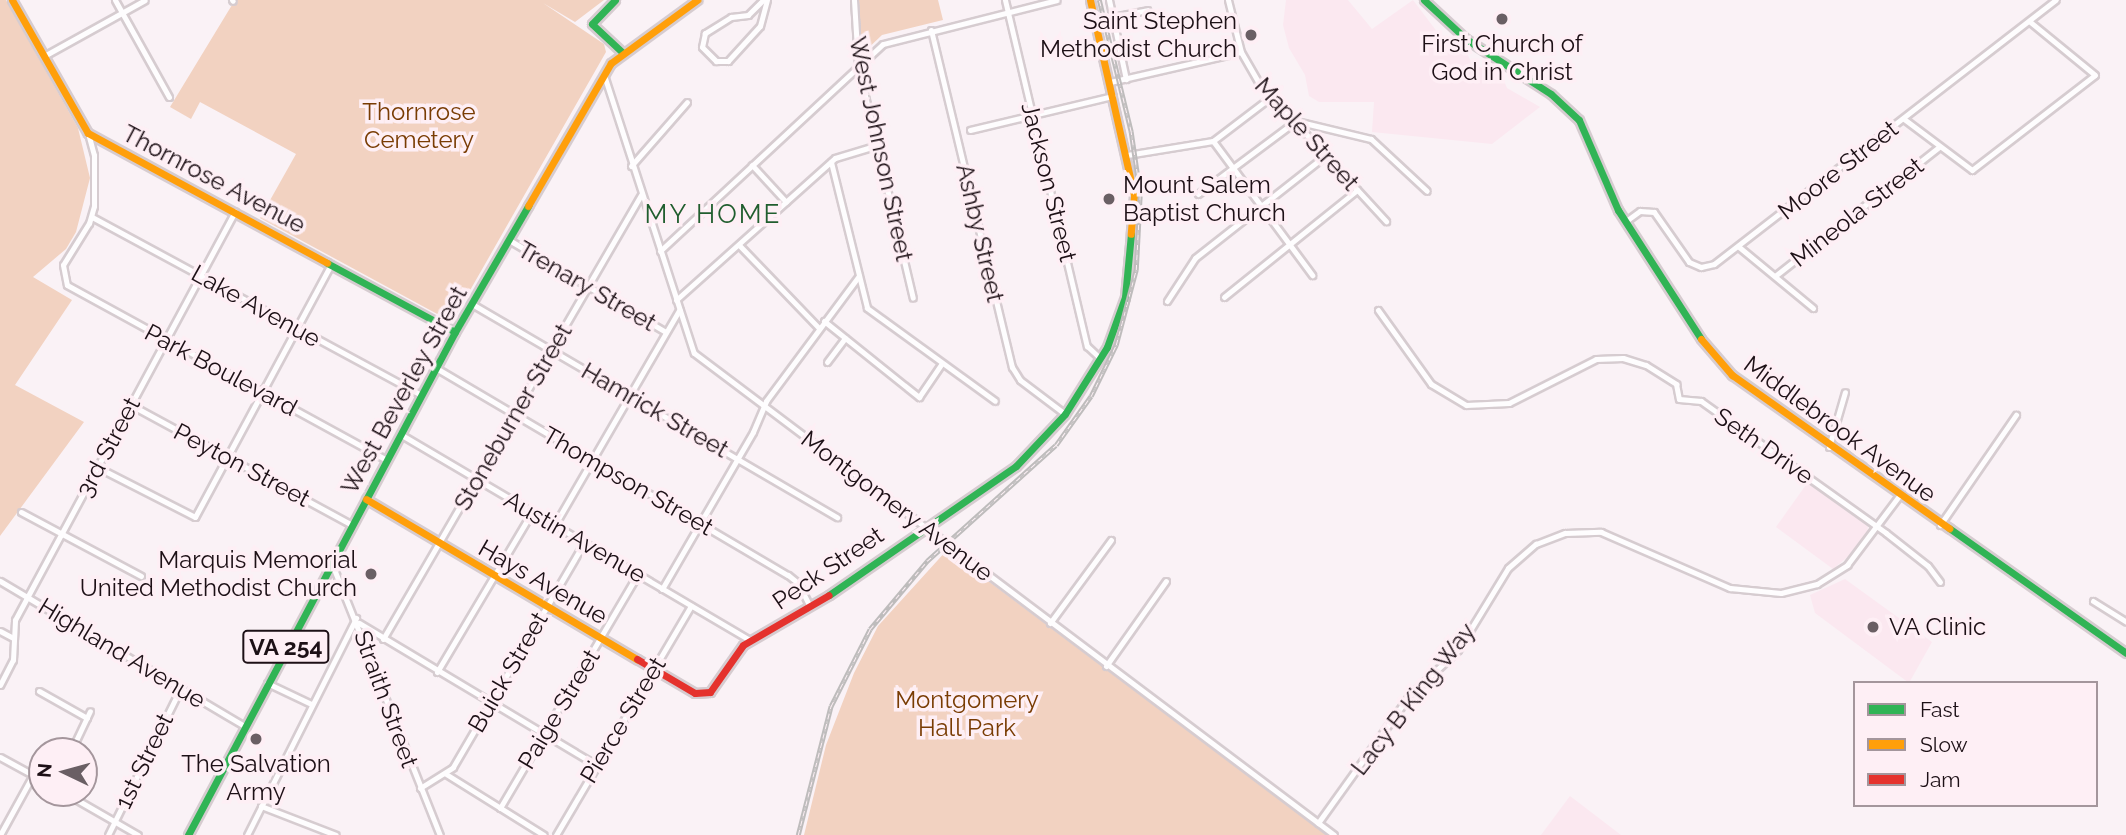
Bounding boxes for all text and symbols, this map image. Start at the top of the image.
place label: Saint Stephen Methodist Church [1040,7,1237,63]
marker: First Church of God in Christ [1494,11,1510,27]
marker: Saint Stephen Methodist Church [1243,27,1259,43]
place label: First Church of God in Christ [1421,30,1583,86]
street label: West Johnson Street [843,34,919,264]
street label: Maple Street [1249,72,1365,196]
park label: Thornrose Cemetery [362,98,476,154]
street label: Jackson Street [1015,100,1083,264]
street label: Moore Street [1772,114,1904,226]
street label: Thornrose Avenue [117,118,311,240]
street label: Mineola Street [1785,151,1929,273]
street label: Ashby Street [950,161,1010,305]
place label: Mount Salem Baptist Church [1123,171,1286,227]
marker: Mount Salem Baptist Church [1101,191,1117,207]
district label: MY HOME [645,199,781,231]
street label: Trenary Street [512,235,662,337]
street label: Lake Avenue [186,259,326,353]
street label: West Beverley Street [335,281,473,499]
street label: Park Boulevard [140,318,302,422]
street label: Stoneburner Street [448,318,578,516]
street label: Middlebrook Avenue [1738,349,1942,509]
street label: Hamrick Street [576,356,734,464]
street label: 3rd Street [70,392,146,502]
street label: Seth Drive [1709,402,1819,490]
street label: Peyton Street [169,417,315,513]
street label: Thompson Street [538,420,718,542]
street label: Montgomery Avenue [795,424,999,588]
street label: Austin Avenue [499,485,651,589]
street label: Peck Street [767,520,889,616]
street label: Hays Avenue [473,533,613,631]
place label: Marquis Memorial United Methodist Church [80,546,357,602]
marker: Marquis Memorial United Methodist Church [363,566,379,582]
street label: Highland Avenue [33,592,211,714]
street label: Buick Street [462,607,554,737]
place label: VA Clinic [1889,613,1987,641]
street label: Lacy B King Way [1344,617,1482,781]
marker: VA Clinic [1863,617,1883,637]
street label: Straith Street [348,627,424,771]
road number: VA 254 [240,628,332,666]
street label: Paige Street [512,644,606,774]
street label: Pierce Street [574,652,672,788]
legend [1853,681,2098,807]
park label: Montgomery Hall Park [895,686,1039,742]
text: Fast [1920,697,1960,722]
street label: 1st Street [109,709,179,813]
marker: The Salvation Army [248,731,264,747]
text: Slow [1920,732,1968,757]
north arrow [28,737,98,807]
place label: The Salvation Army [181,750,331,806]
text: N [32,762,56,779]
text: Jam [1920,767,1961,792]

